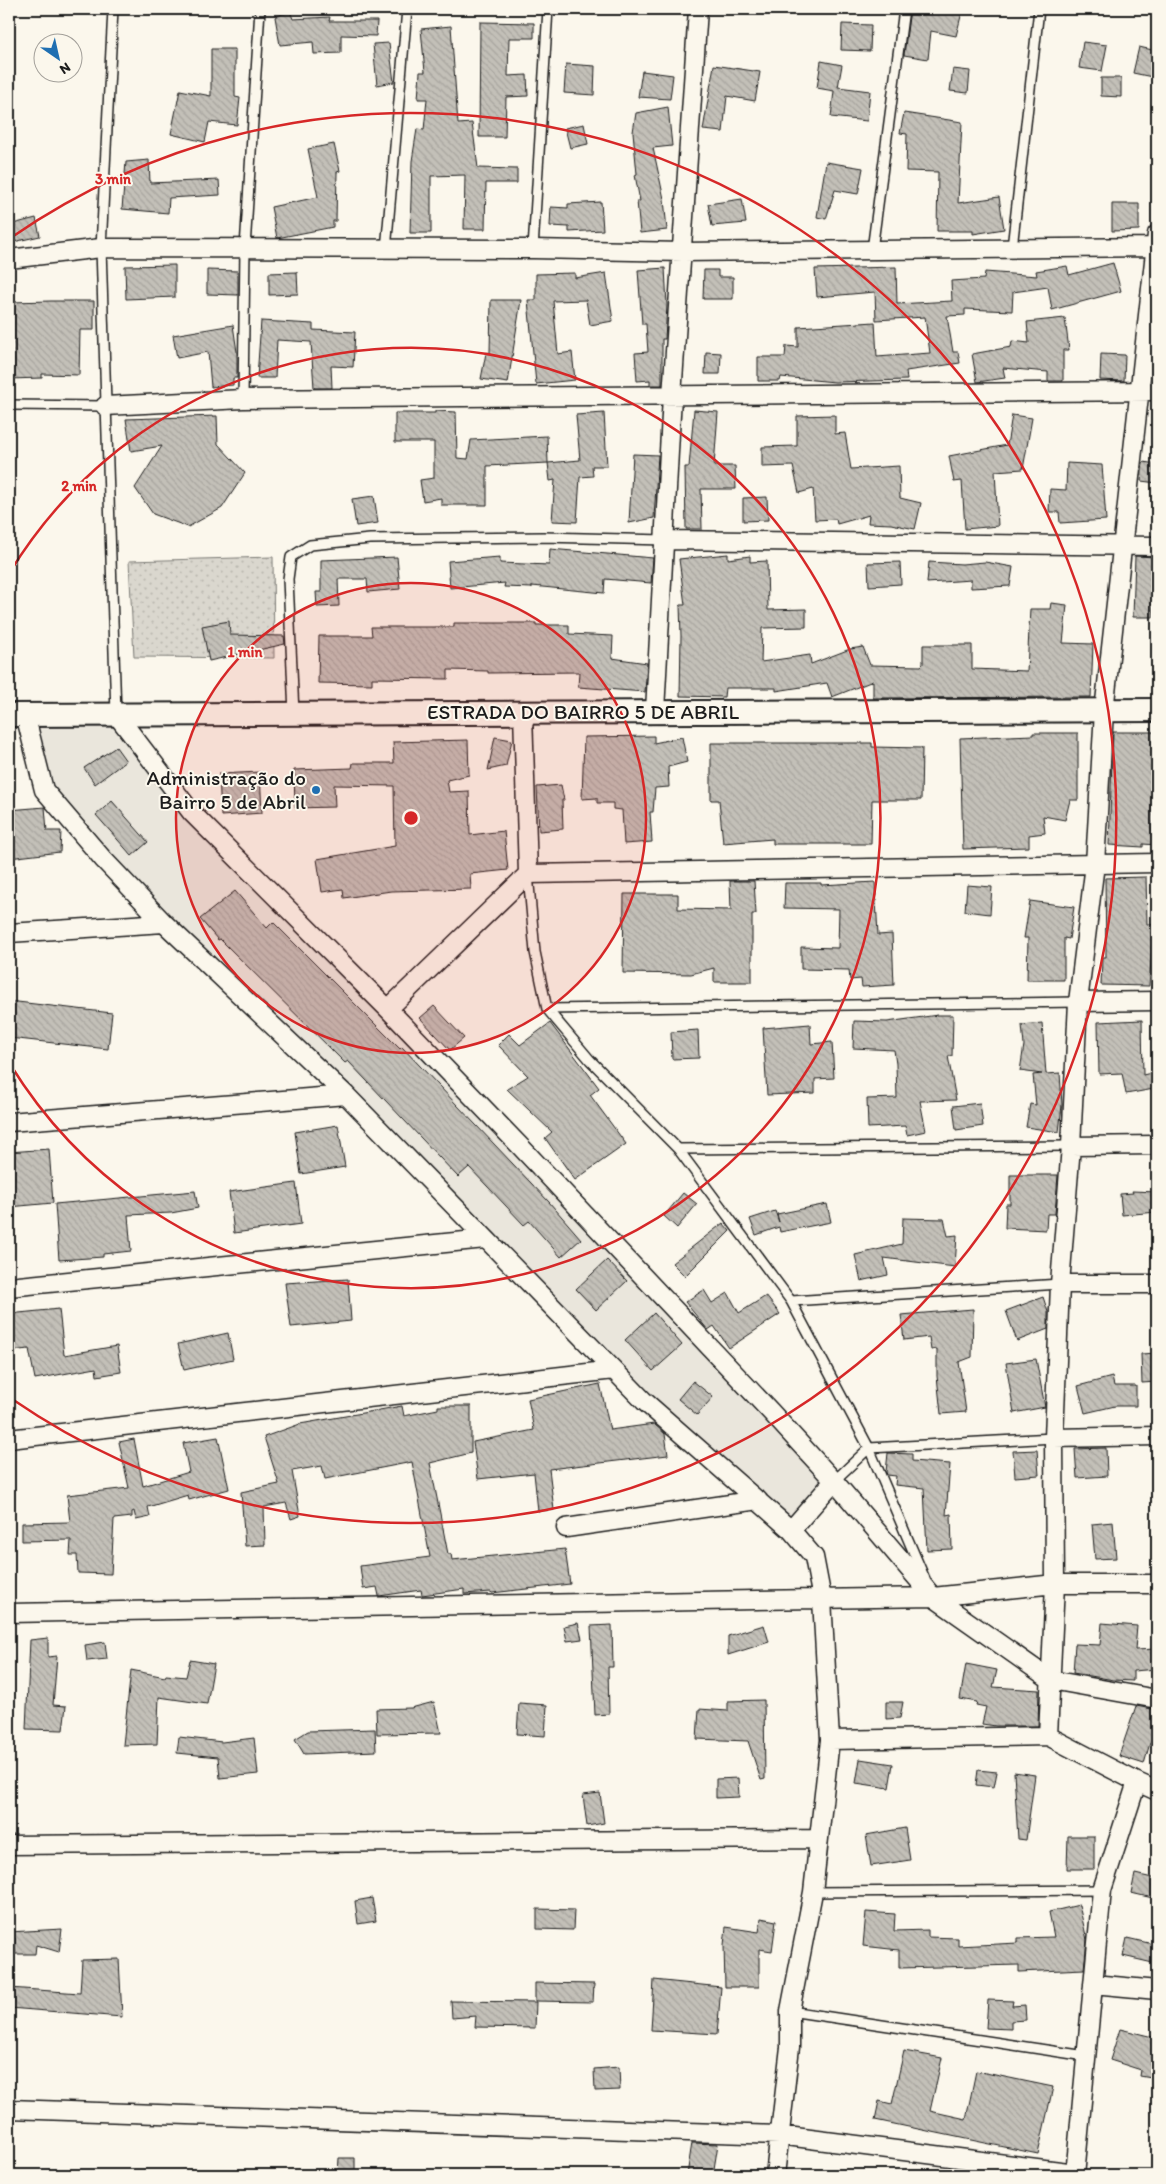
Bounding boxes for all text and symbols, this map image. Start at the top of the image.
north arrow [32,32,82,82]
text: N [56,59,74,78]
text: 3 min [95,170,132,188]
text: 2 min [61,477,98,495]
text: 1 min [228,643,263,661]
street label: ESTRADA DO BAIRRO 5 DE ABRIL [427,699,739,724]
place label: Administração do Bairro 5 de Abril [146,765,306,814]
marker: Administração do Bairro 5 de Abril [310,784,322,796]
centre of rings [402,809,420,827]

